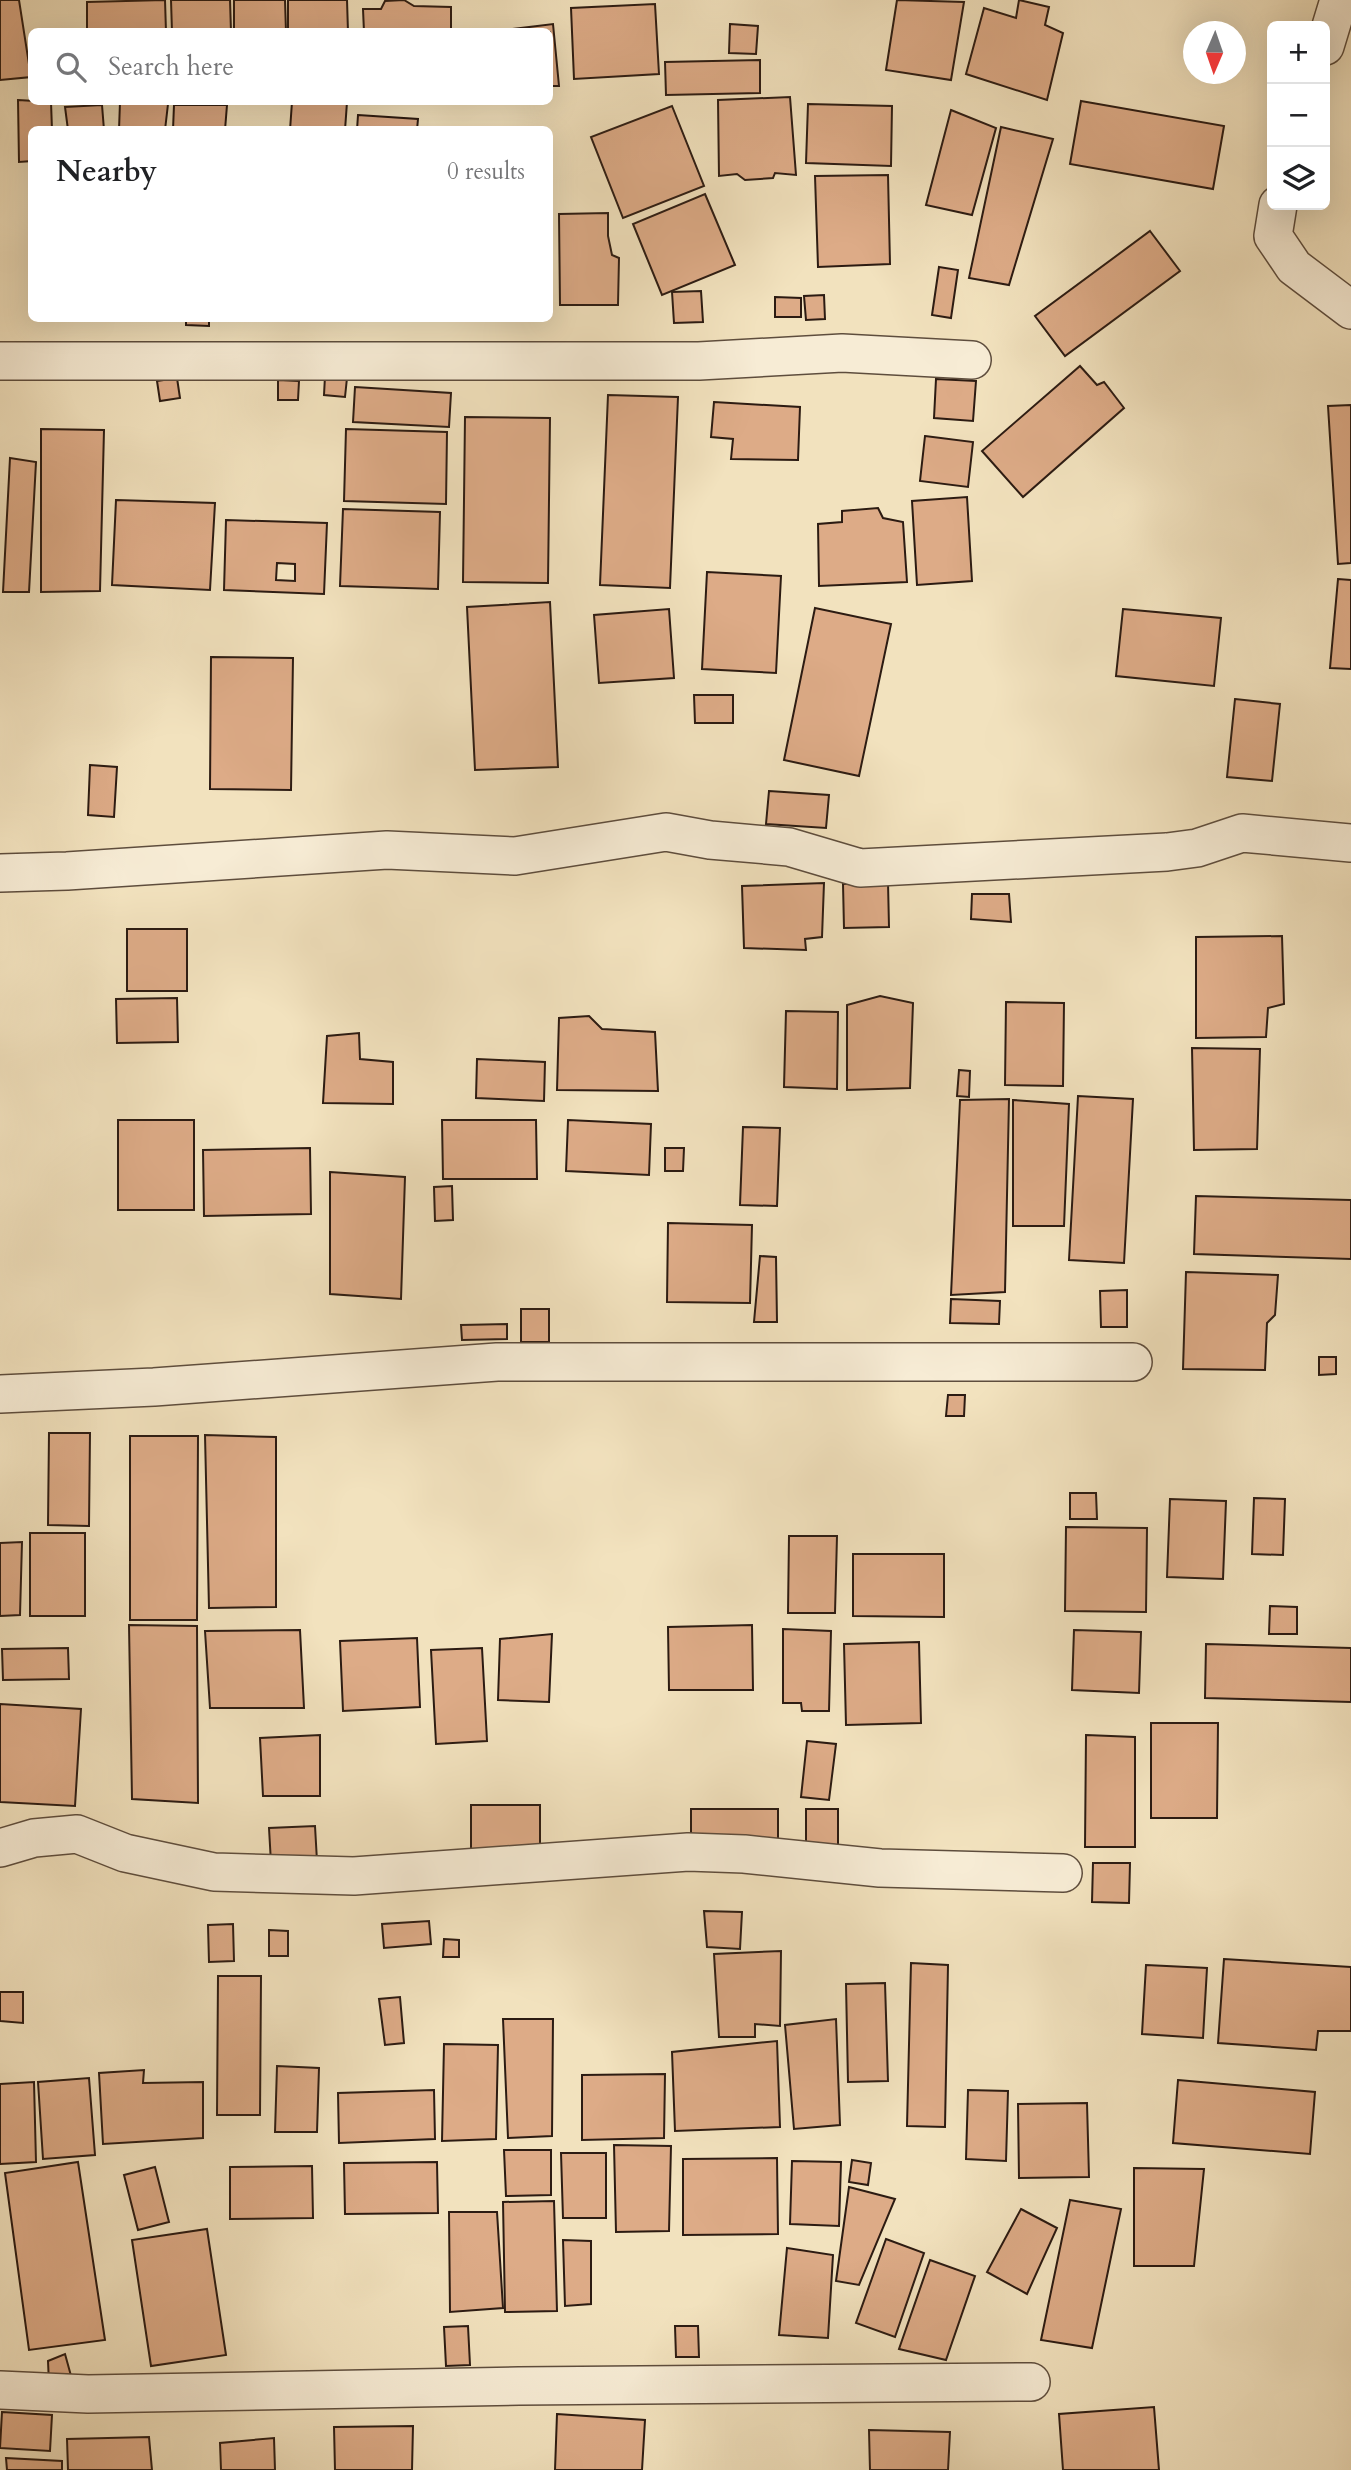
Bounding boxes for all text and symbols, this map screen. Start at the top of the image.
north arrow [1183,21,1246,84]
map controls [1267,21,1330,210]
button: + [1267,21,1330,84]
search box [28,28,553,105]
icon: search [52,48,90,86]
text: Search here [108,49,234,84]
button: − [1267,84,1330,147]
button: layers [1267,147,1330,210]
text: Nearby [56,151,157,192]
text: 0 results [447,156,525,187]

